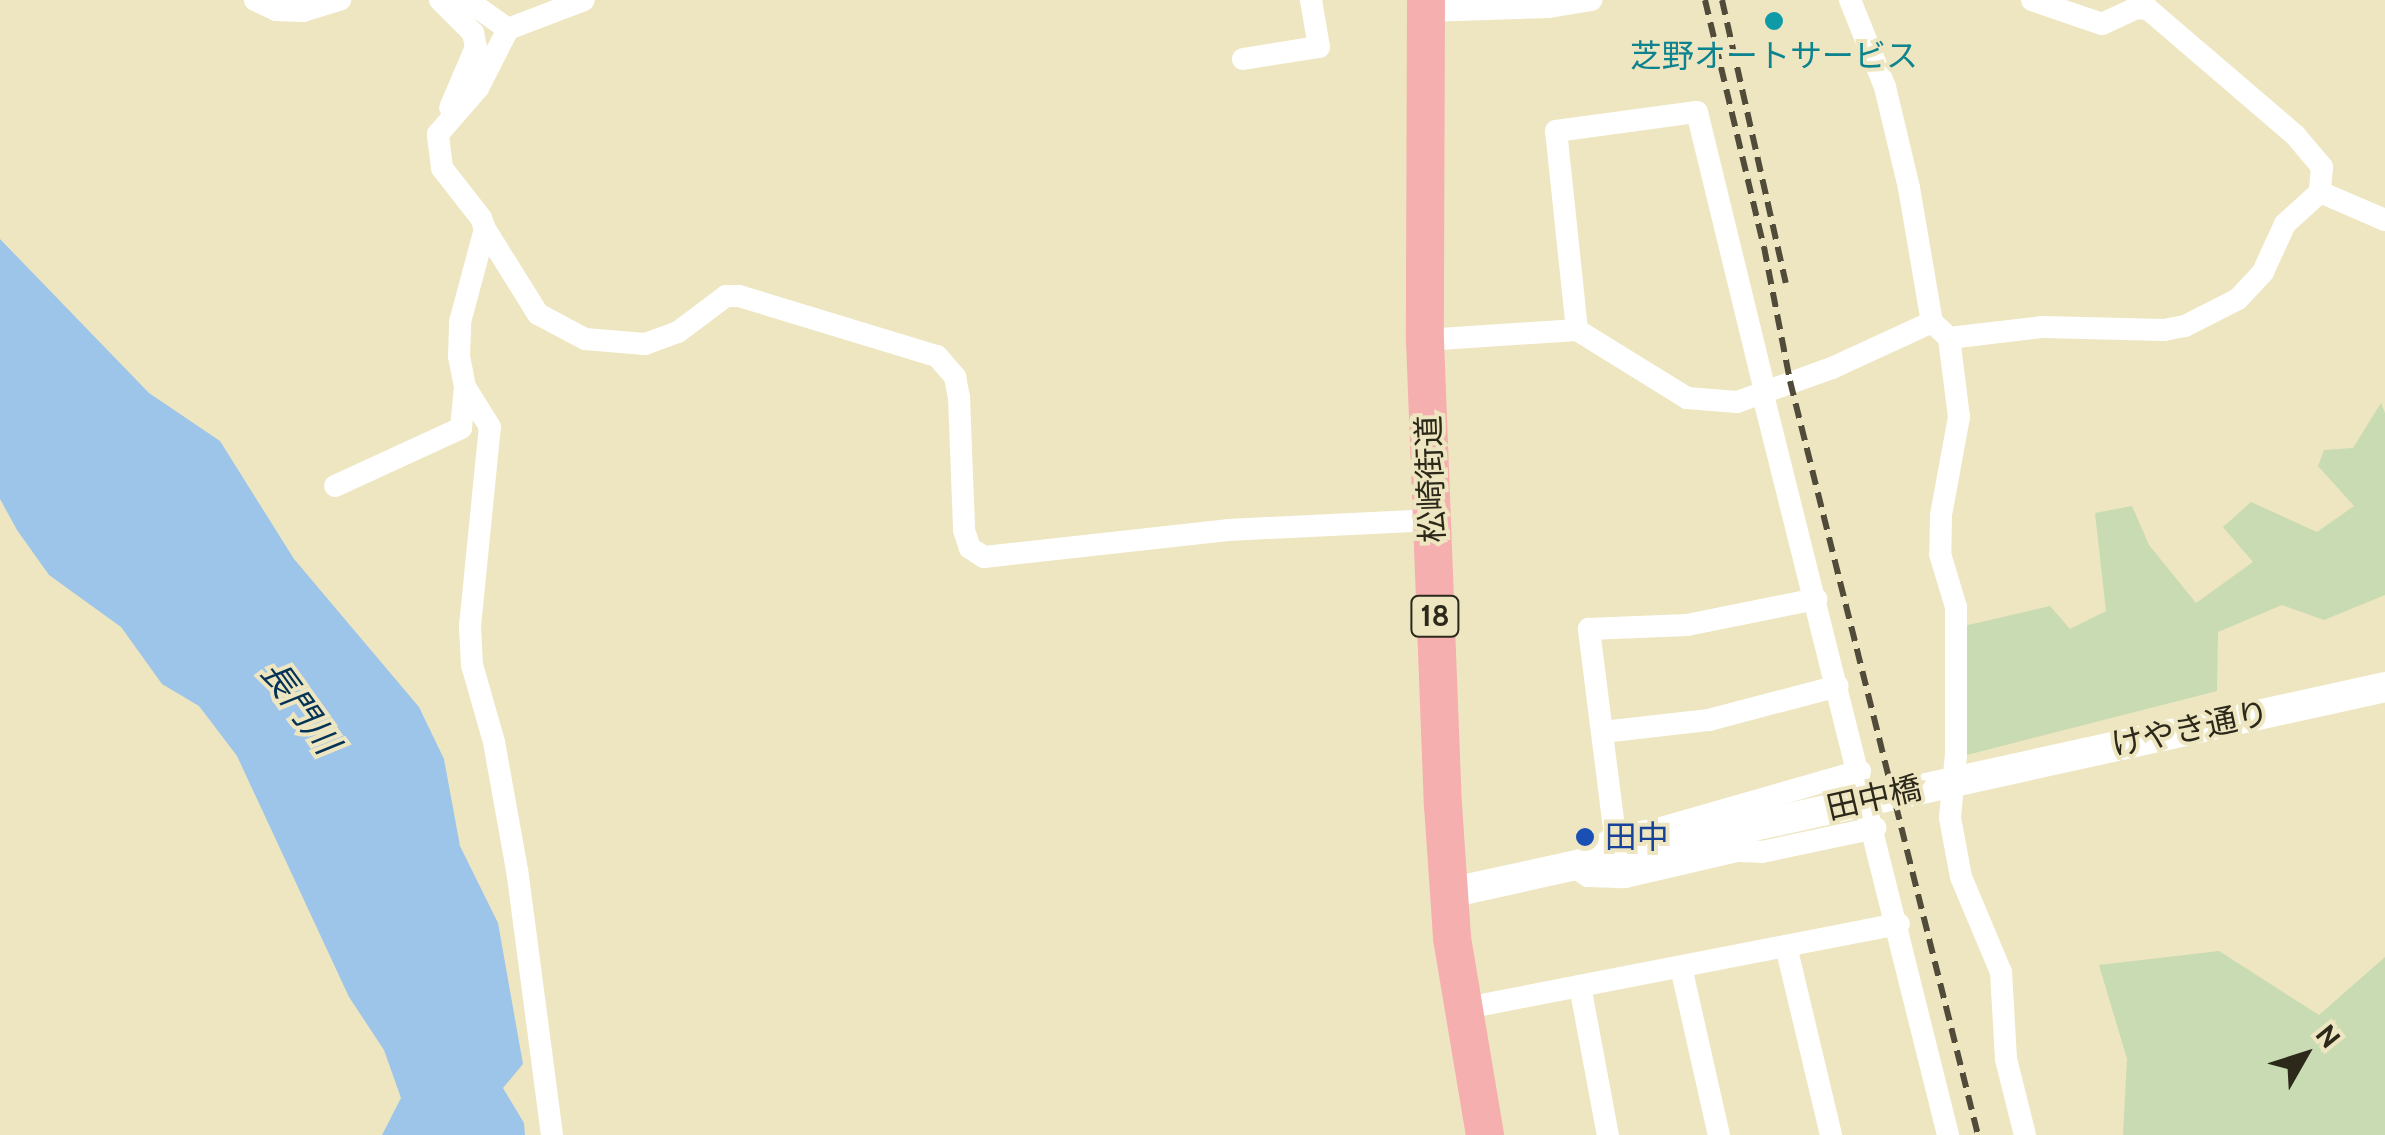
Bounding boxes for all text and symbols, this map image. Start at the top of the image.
marker: 芝野オートサービス [1763,10,1785,32]
place label: 芝野オートサービス [1630,37,1918,75]
street label: 松崎街道 [1410,414,1452,544]
road number: 18 [1410,591,1460,641]
water label: 長門川 [252,652,348,762]
street label: けやき通り [2108,694,2272,764]
street label: 田中橋 [1823,768,1925,828]
place label: 田中 [1605,818,1669,856]
marker: 田中 [1574,826,1596,848]
north arrow [2255,1005,2355,1105]
text: N [2309,1018,2348,1055]

